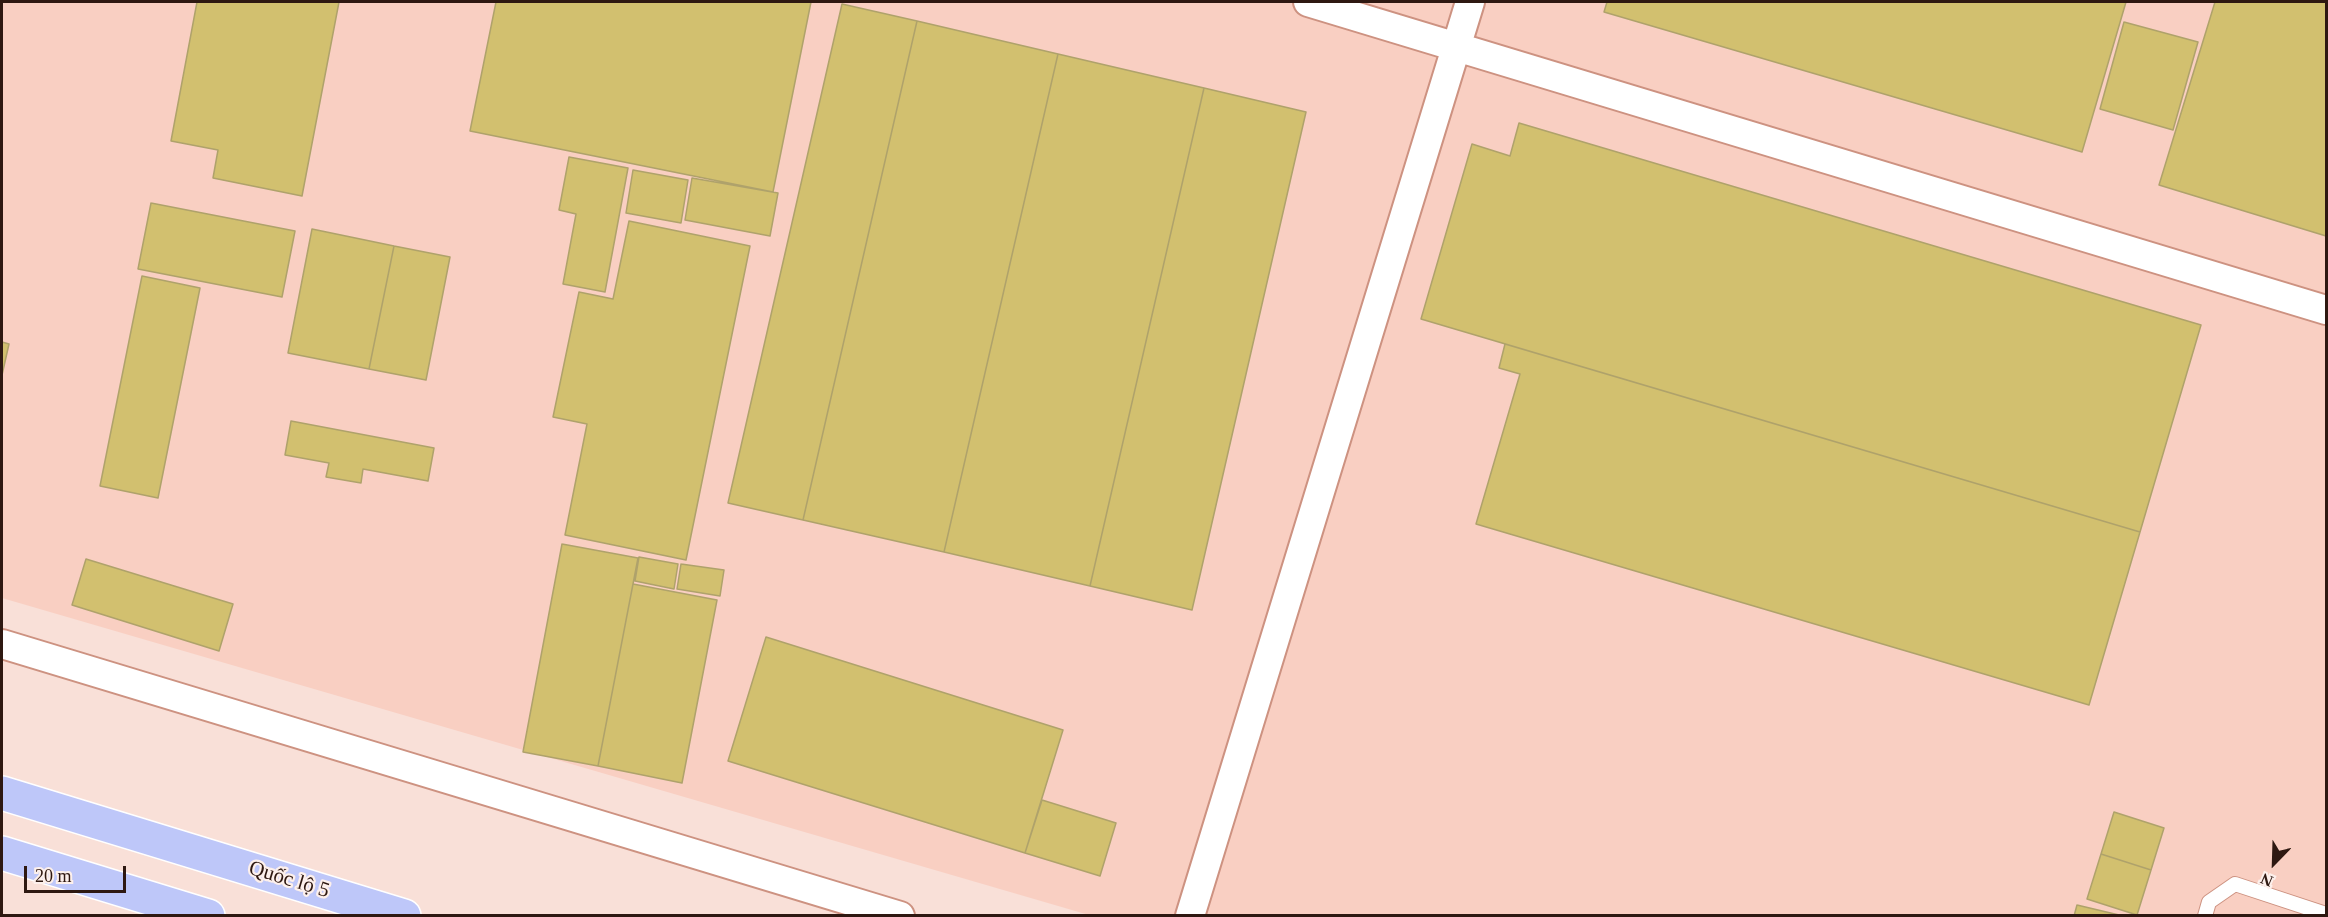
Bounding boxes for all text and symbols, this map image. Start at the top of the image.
north arrow [2244,833,2304,893]
scale bar [27,854,129,892]
street label: Quốc lộ 5 [246,856,332,904]
text: 20 m [35,866,72,886]
text: N [2258,870,2275,890]

